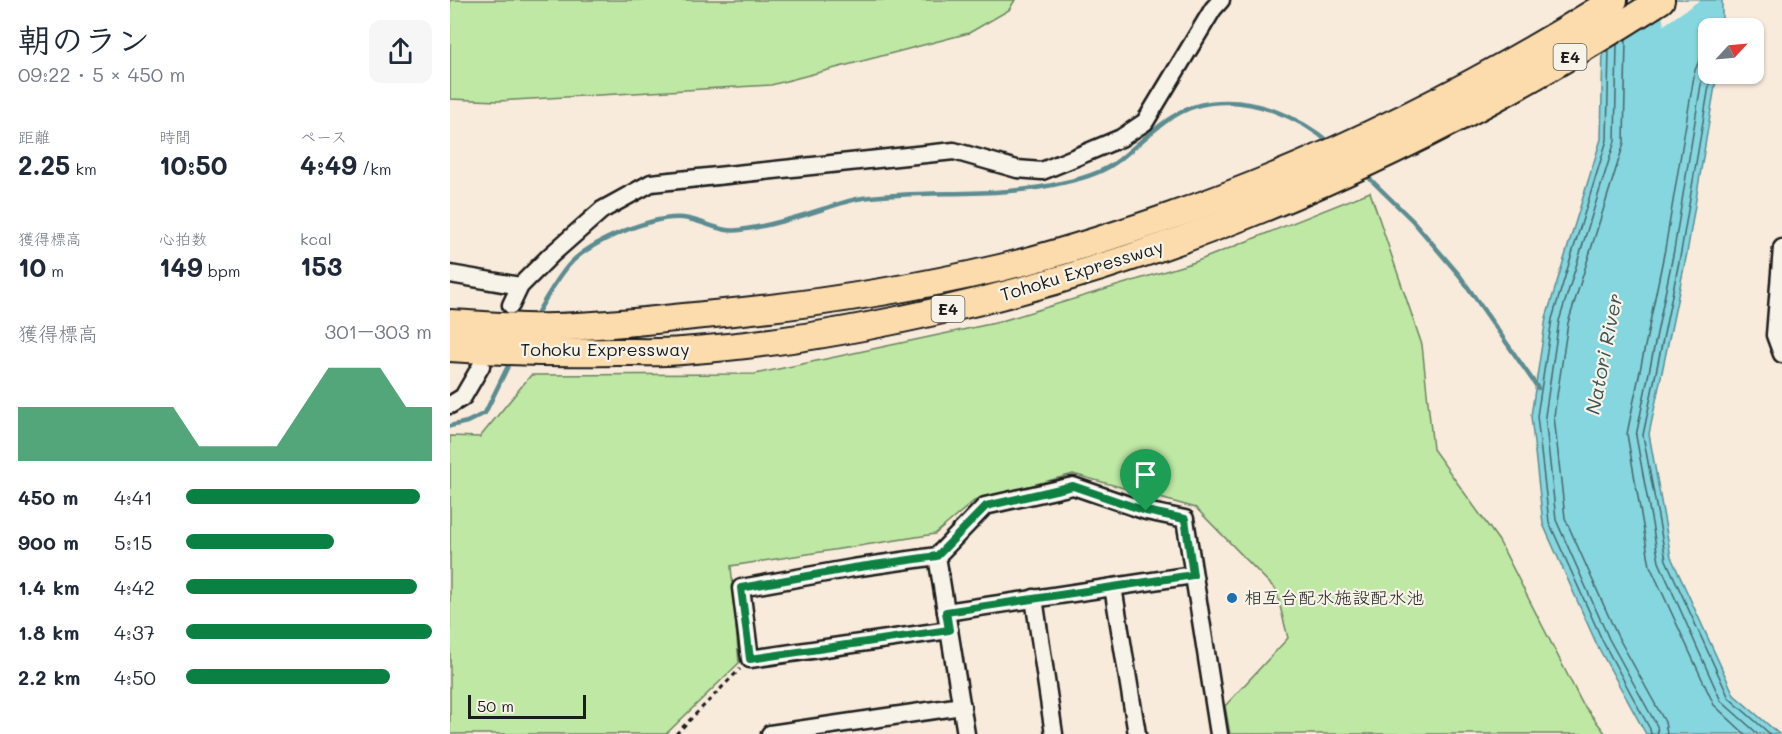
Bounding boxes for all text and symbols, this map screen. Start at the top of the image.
text: 朝のラン [18,17,150,60]
north arrow [1698,18,1764,84]
map controls [1698,18,1764,84]
button: share [369,20,432,83]
road number: E4 [1554,44,1586,70]
text: 09:22 · 5 × 450 m [18,61,186,87]
text: 距離 [18,126,50,147]
text: 時間 [159,126,191,147]
text: ペース [300,126,347,147]
text: 2.25 [18,148,70,182]
text: 10:50 [159,148,227,182]
text: 4:49 [300,148,357,182]
text: km [70,158,97,179]
text: /km [357,158,392,179]
text: 獲得標高 [18,228,82,249]
text: 心拍数 [159,228,207,249]
text: kcal [300,228,332,249]
street label: Tohoku Expressway [997,234,1166,306]
text: 153 [300,249,342,283]
text: 10 [18,250,46,284]
text: 149 [159,250,203,284]
text: m [46,260,64,281]
text: bpm [203,260,241,281]
water label: Natori River [1579,291,1627,416]
road number: E4 [932,296,964,322]
text: 301–303 m [325,318,432,344]
text: 獲得標高 [18,320,98,346]
street label: Tohoku Expressway [520,337,690,361]
pin [1120,449,1171,511]
icon: arrive [1129,458,1162,491]
text: 450 m [18,484,78,510]
text: 4:41 [114,484,153,510]
text: 900 m [18,529,79,555]
text: 5:15 [114,529,152,555]
text: 1.4 km [18,574,80,600]
text: 4:42 [114,574,155,600]
place label: 相互台配水施設配水池 [1244,585,1424,609]
marker: 相互台配水施設配水池 [1225,591,1239,605]
text: 1.8 km [18,619,79,645]
text: 4:37 [114,619,155,645]
text: 2.2 km [18,664,80,690]
text: 4:50 [114,664,156,690]
scale bar [468,692,586,720]
text: 50 m [477,695,514,716]

